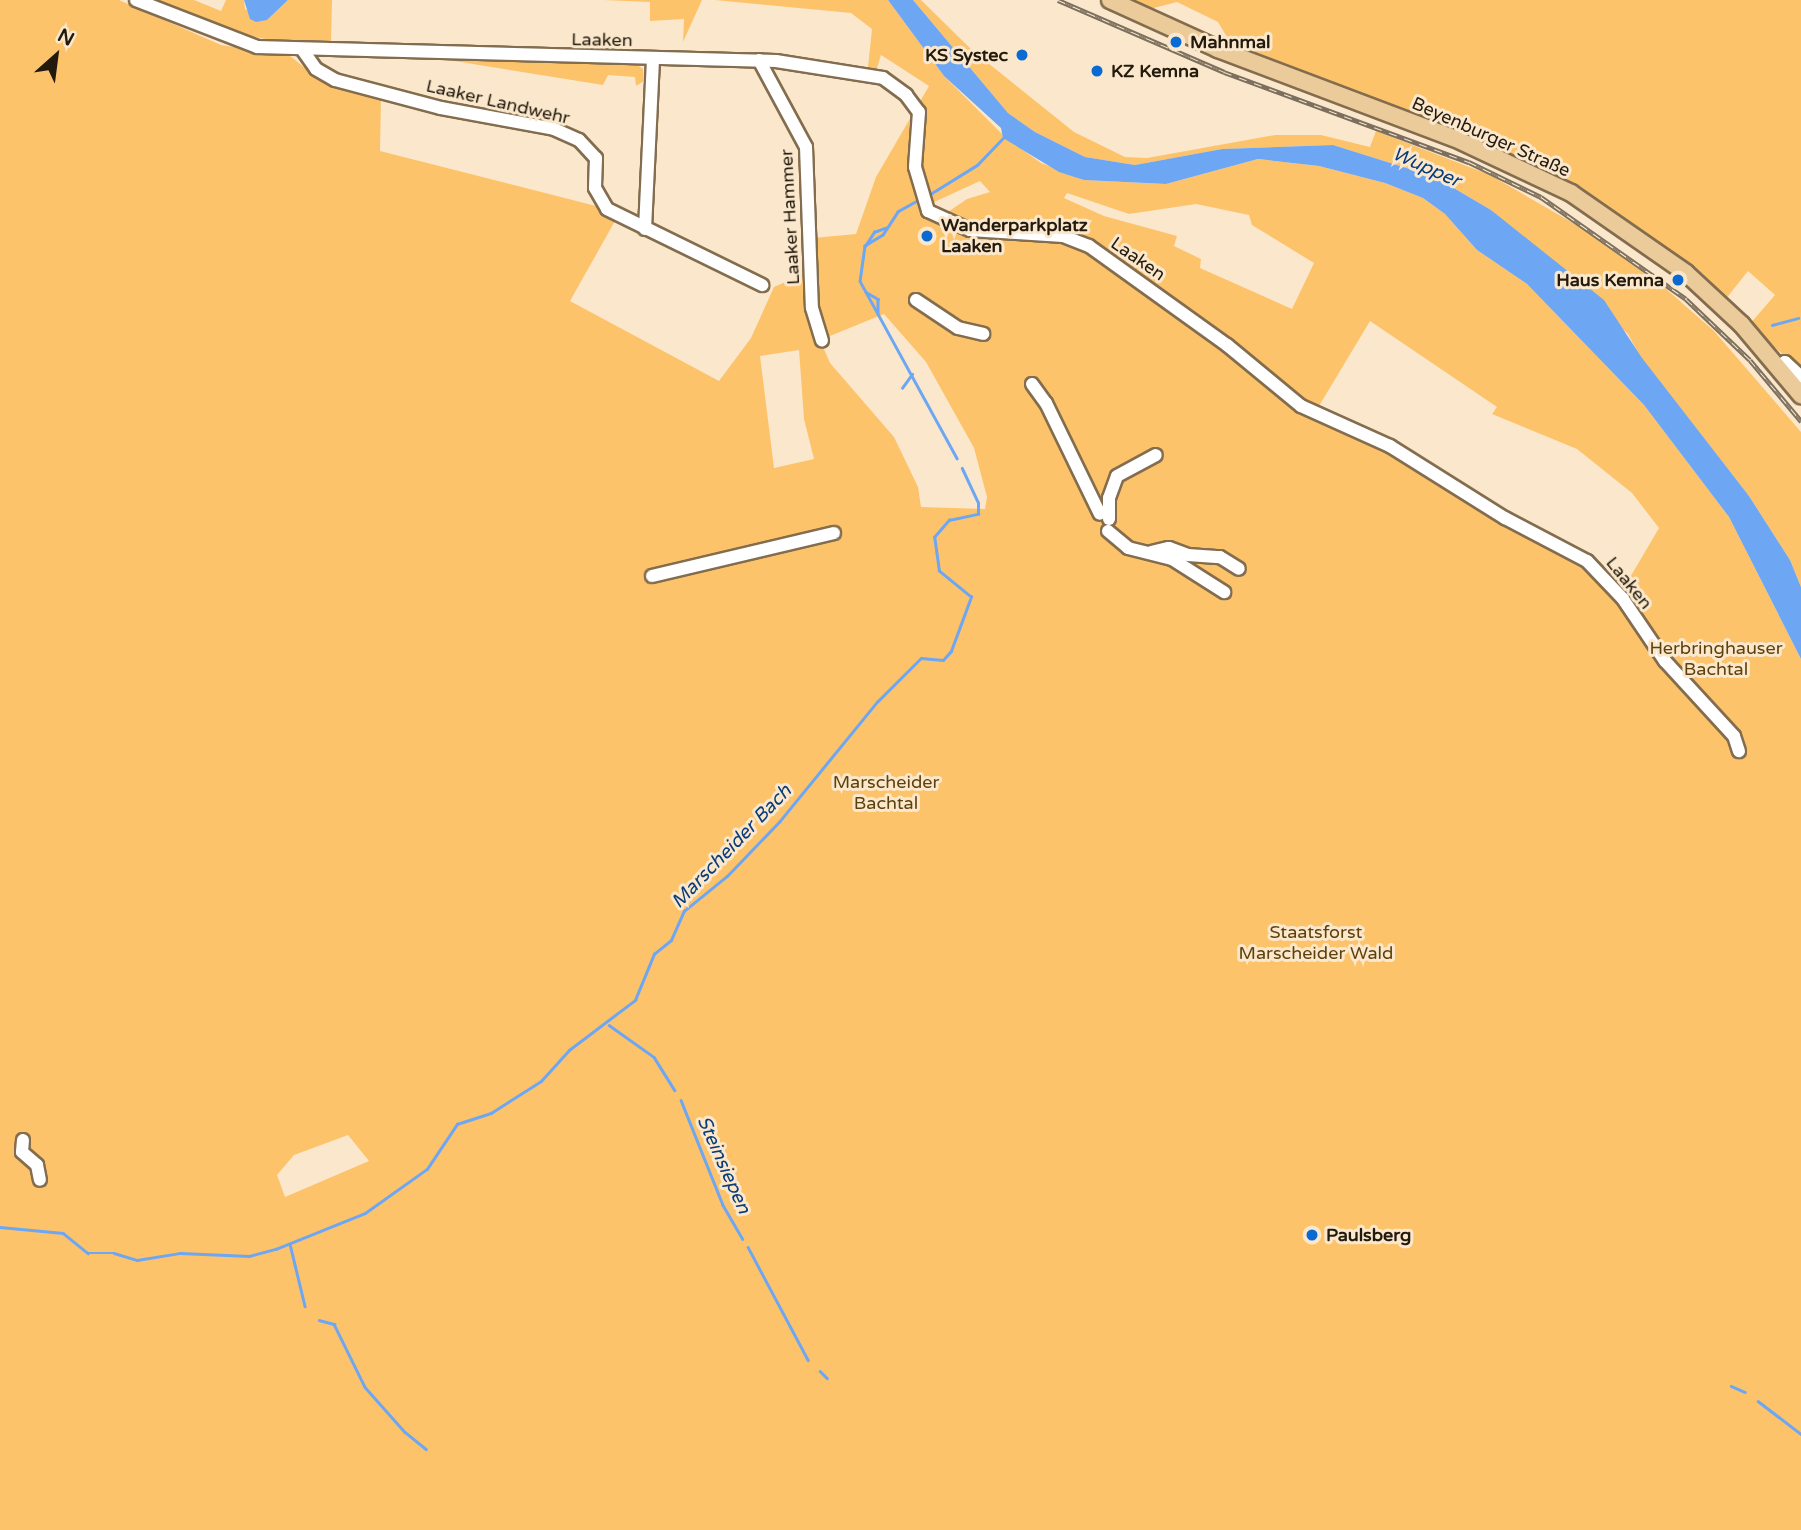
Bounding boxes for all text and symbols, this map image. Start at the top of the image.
north arrow [21,21,91,91]
text: N [54,24,78,51]
street label: Laaken [571,29,633,51]
place label: Mahnmal [1190,31,1271,53]
marker: Mahnmal [1168,34,1184,50]
place label: KS Systec [925,44,1008,66]
marker: KS Systec [1014,47,1030,63]
place label: KZ Kemna [1111,60,1199,82]
marker: KZ Kemna [1089,63,1105,79]
street label: Laaker Landwehr [424,75,572,129]
street label: Beyenburger Straße [1409,92,1573,182]
water label: Wupper [1388,143,1464,193]
street label: Laaker Hammer [776,149,804,285]
place label: Wanderparkplatz Laaken [941,215,1088,258]
marker: Wanderparkplatz Laaken [919,228,935,244]
street label: Laaken [1107,233,1169,285]
place label: Haus Kemna [1556,269,1664,291]
marker: Haus Kemna [1670,272,1686,288]
street label: Laaken [1601,552,1657,614]
park label: Herbringhauser Bachtal [1649,638,1783,680]
park label: Marscheider Bachtal [833,772,939,814]
water label: Marscheider Bach [667,780,797,914]
park label: Staatsforst Marscheider Wald [1239,922,1393,964]
water label: Steinsiepen [691,1113,755,1217]
place label: Paulsberg [1326,1224,1411,1246]
marker: Paulsberg [1304,1227,1320,1243]

